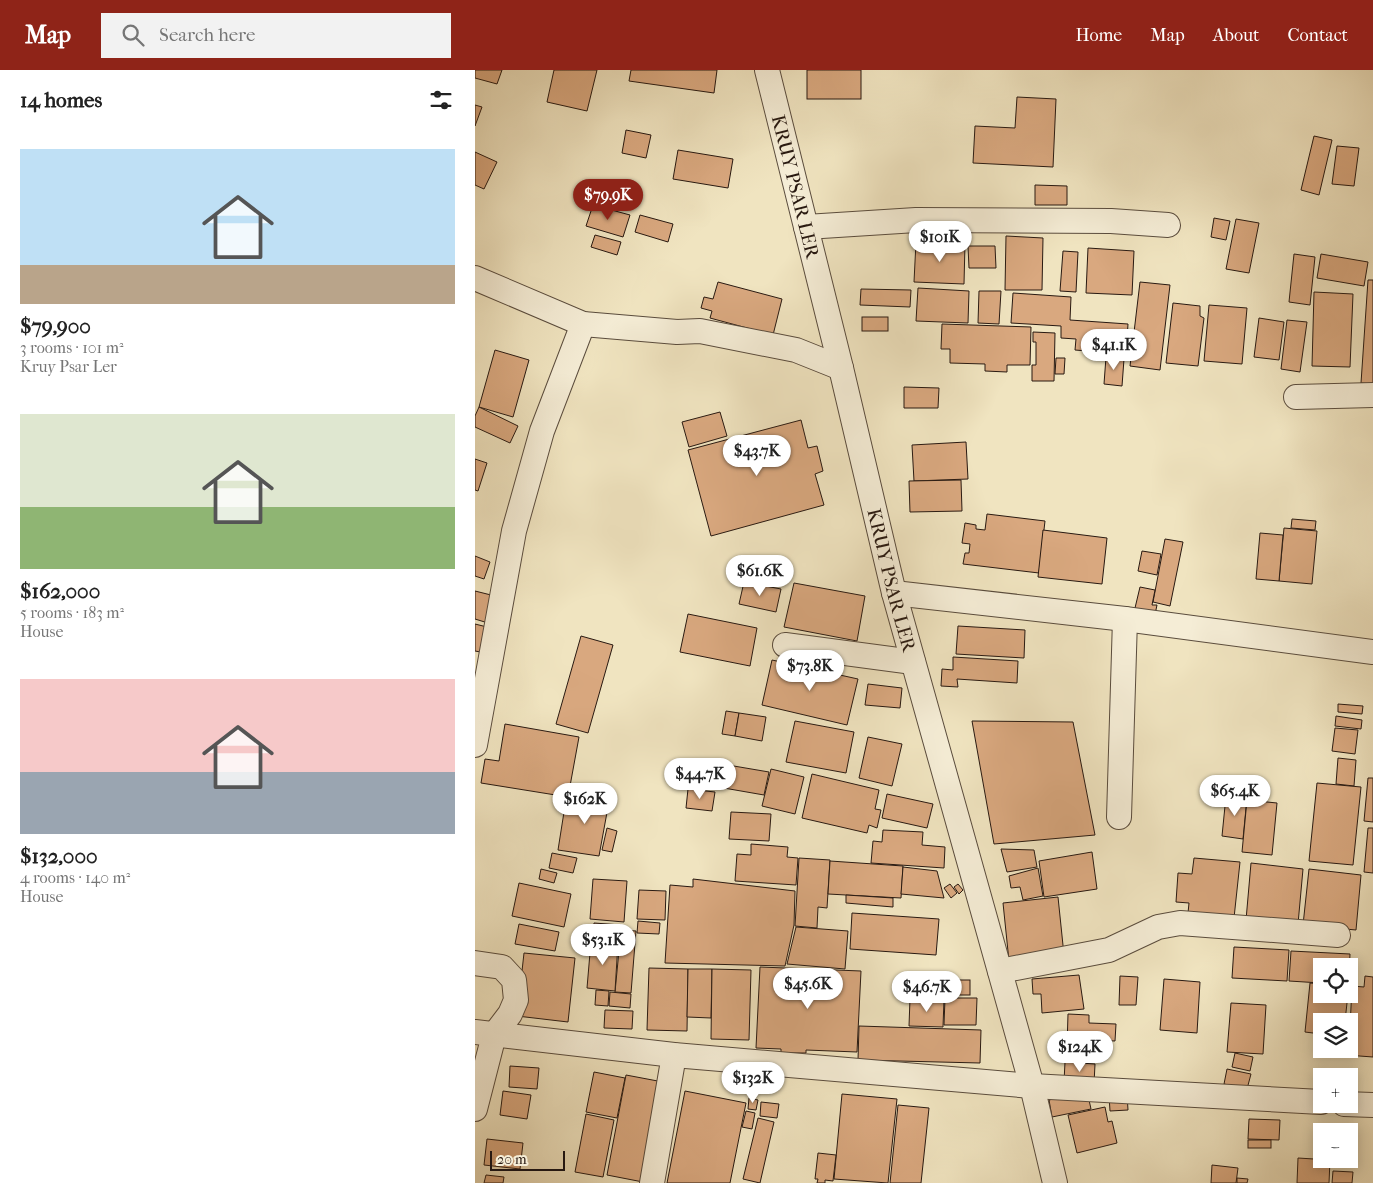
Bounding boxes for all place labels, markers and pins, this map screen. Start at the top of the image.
pin: $79.9K [567,178,649,221]
pin: $101K [905,220,975,263]
pin: $41.1K [1073,328,1155,371]
pin: $43.7K [716,434,798,477]
pin: $61.6K [719,554,801,597]
pin: $73.8K [769,650,851,692]
pin: $44.7K [659,758,741,800]
pin: $65.4K [1194,774,1276,817]
pin: $162K [550,782,620,825]
pin: $53.1K [562,924,644,966]
pin: $45.6K [767,968,849,1010]
pin: $46.7K [886,970,968,1013]
pin: $124K [1045,1030,1115,1073]
pin: $132K [718,1062,788,1104]

